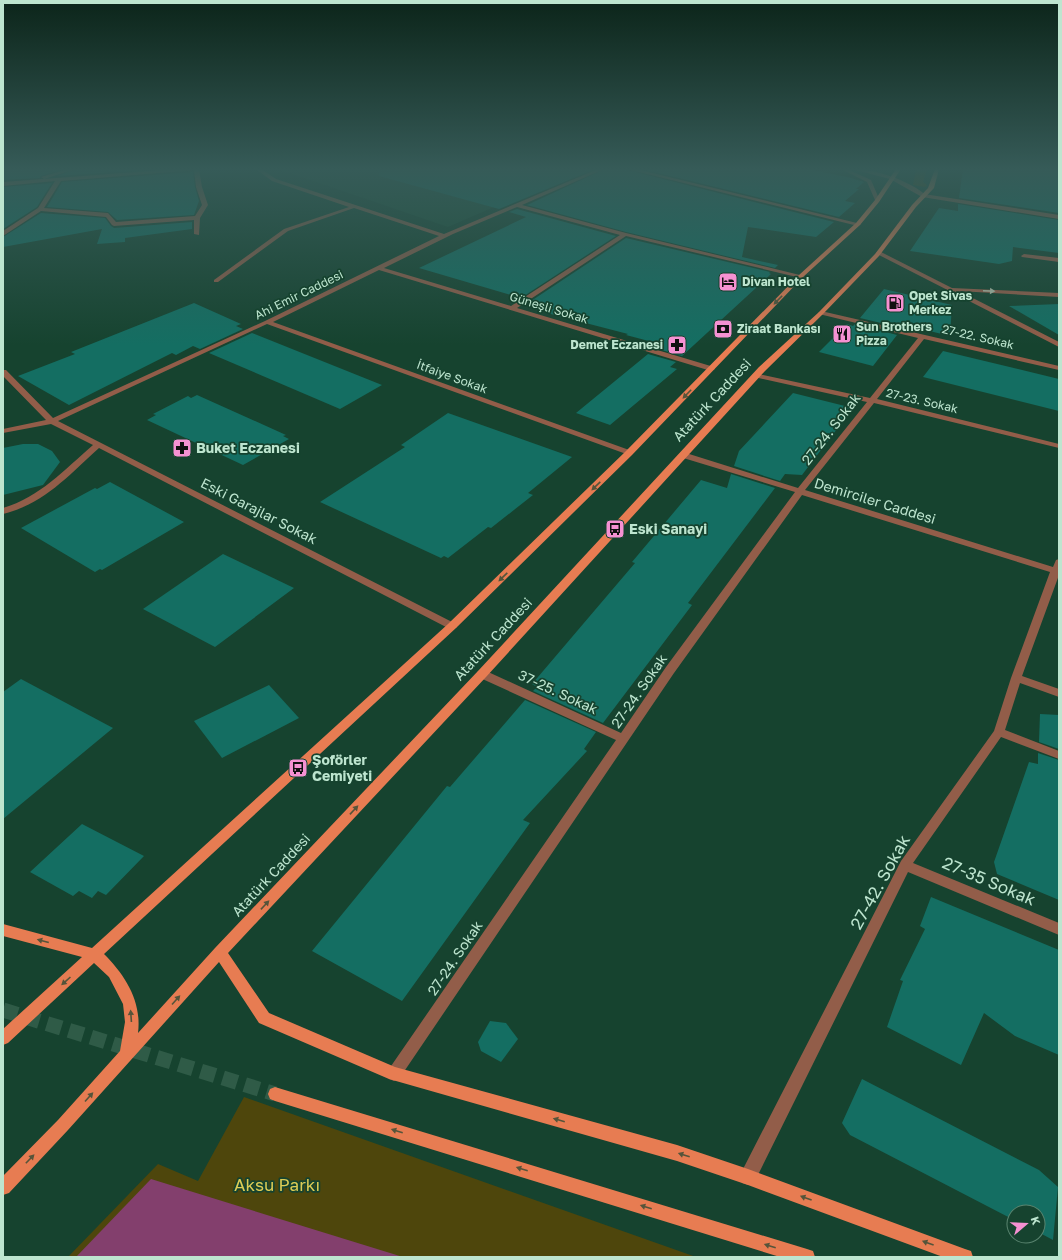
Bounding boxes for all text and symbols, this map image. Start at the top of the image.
street label: Ahi Emir Caddesi [252,267,346,322]
hotel icon: Divan Hotel [717,271,739,293]
place label: Divan Hotel [742,274,810,289]
one-way arrow [983,287,995,294]
street label: Güneşli Sokak [508,288,591,327]
place label: Opet Sivas Merkez [909,288,973,317]
fuel station icon: Opet Sivas Merkez [884,292,906,314]
one-way arrow [773,295,782,305]
bank icon: Ziraat Bankası [712,318,734,340]
place label: Sun Brothers Pizza [856,319,932,348]
place label: Ziraat Bankası [737,321,821,336]
street label: 27-22. Sokak [941,321,1016,352]
restaurant icon: Sun Brothers Pizza [831,323,853,345]
pharmacy icon: Demet Eczanesi [666,334,688,356]
place label: Demet Eczanesi [570,337,663,352]
street label: Atatürk Caddesi [669,355,754,445]
street label: İtfaiye Sokak [415,357,490,396]
street label: 27-23. Sokak [885,385,960,416]
one-way arrow [683,389,692,399]
street label: 27-24. Sokak [797,389,864,468]
pharmacy icon: Buket Eczanesi [171,437,193,459]
place label: Buket Eczanesi [196,439,300,456]
street label: Eski Garajlar Sokak [198,474,320,547]
street label: Demirciler Caddesi [812,474,938,527]
one-way arrow [591,481,601,491]
bus stop icon: Eski Sanayi [604,518,626,540]
place label: Eski Sanayi [629,520,707,537]
one-way arrow [498,572,508,582]
street label: Atatürk Caddesi [450,594,535,684]
street label: 27-24. Sokak [607,650,670,731]
street label: 37-25. Sokak [516,666,601,717]
place label: Şoförler Cemiyeti [312,751,372,784]
bus stop icon: Şoförler Cemiyeti [287,757,309,779]
one-way arrow [349,805,359,815]
street label: Atatürk Caddesi [228,830,313,920]
street label: 27-42. Sokak [845,831,914,933]
street label: 27-35 Sokak [939,852,1039,910]
one-way arrow [260,900,269,910]
street label: 27-24. Sokak [423,917,486,998]
one-way arrow [37,938,49,944]
one-way arrow [60,977,71,986]
one-way arrow [172,995,181,1005]
one-way arrow [128,1010,135,1022]
one-way arrow [85,1091,94,1102]
one-way arrow [552,1117,564,1123]
one-way arrow [391,1128,403,1134]
one-way arrow [677,1152,689,1158]
one-way arrow [25,1154,35,1164]
one-way arrow [515,1166,527,1172]
park label: Aksu Parkı [234,1174,320,1195]
one-way arrow [800,1195,812,1201]
one-way arrow [640,1204,652,1210]
north arrow [1006,1204,1046,1244]
text: K [1028,1215,1043,1226]
one-way arrow [922,1240,934,1246]
one-way arrow [764,1243,776,1249]

